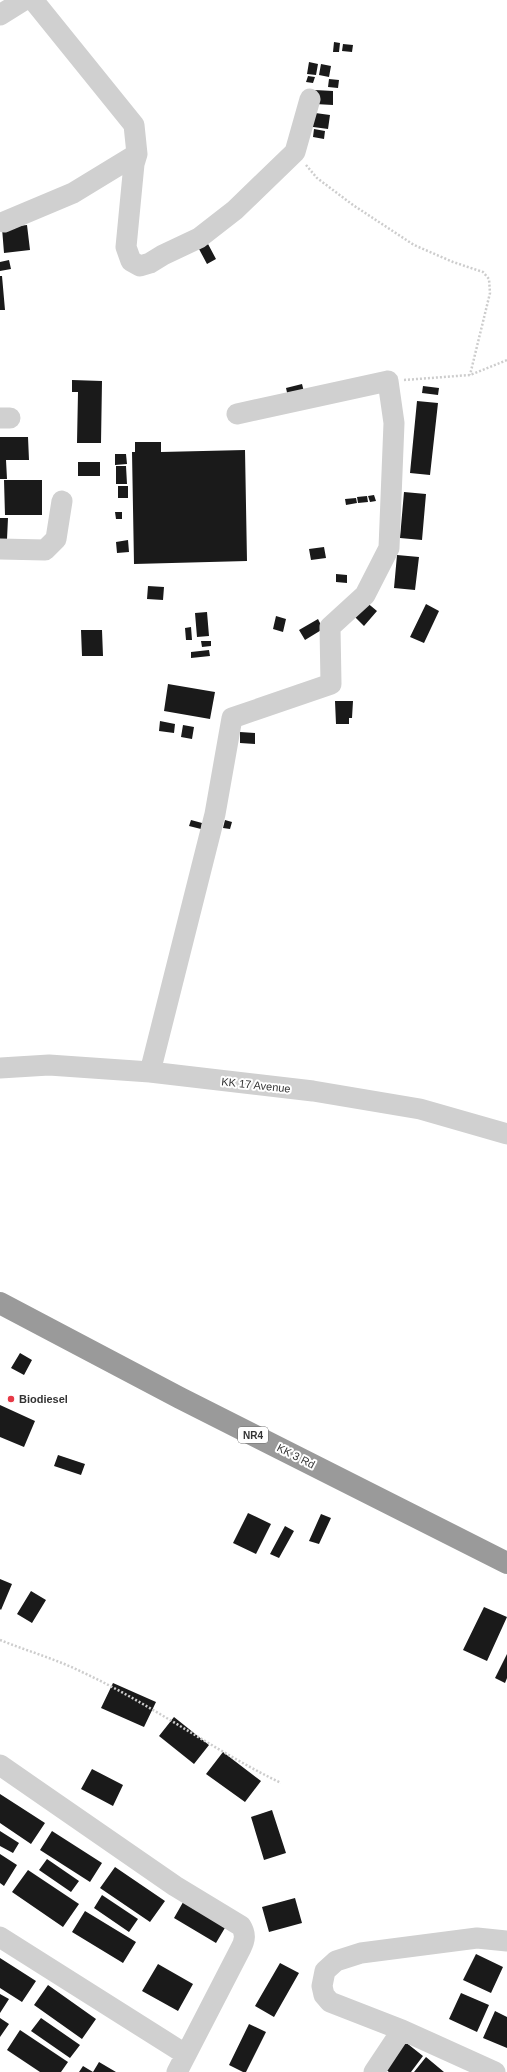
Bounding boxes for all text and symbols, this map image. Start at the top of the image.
street label: KK 17 Avenue [221,1075,291,1095]
place label: Biodiesel [19,1393,68,1405]
marker: Biodiesel [6,1394,16,1404]
road number: NR4 [238,1427,268,1443]
street label: KK 3 Rd [275,1441,317,1471]

